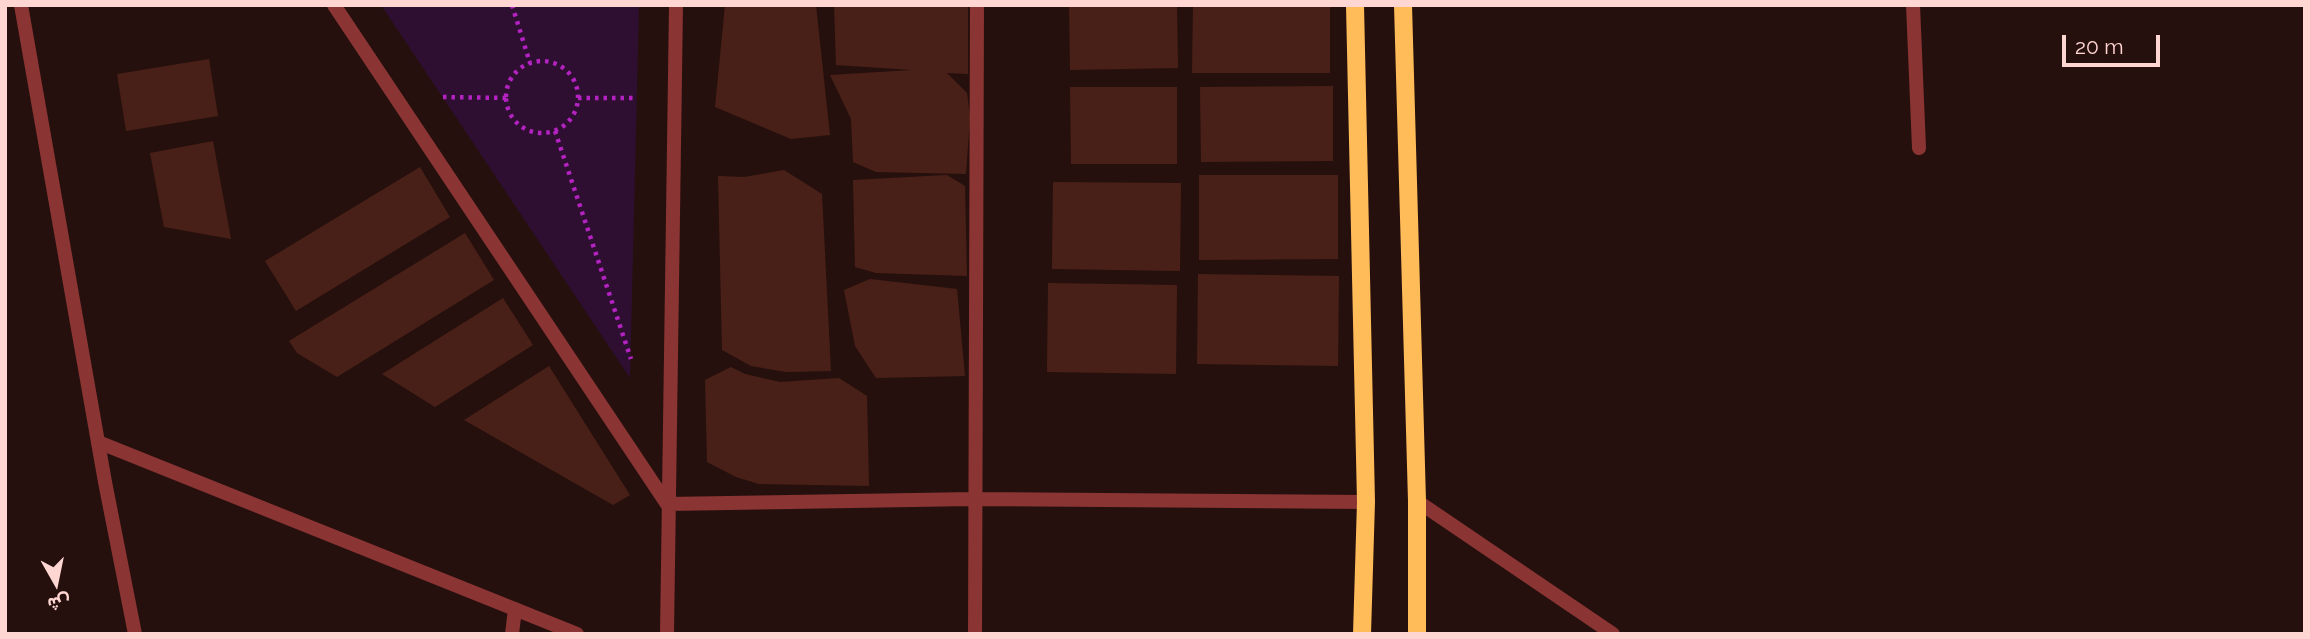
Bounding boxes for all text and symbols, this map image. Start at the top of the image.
scale bar [2065,21,2163,65]
text: 20 m [2075,34,2123,59]
north arrow [21,548,91,618]
text: ش [46,591,72,616]

